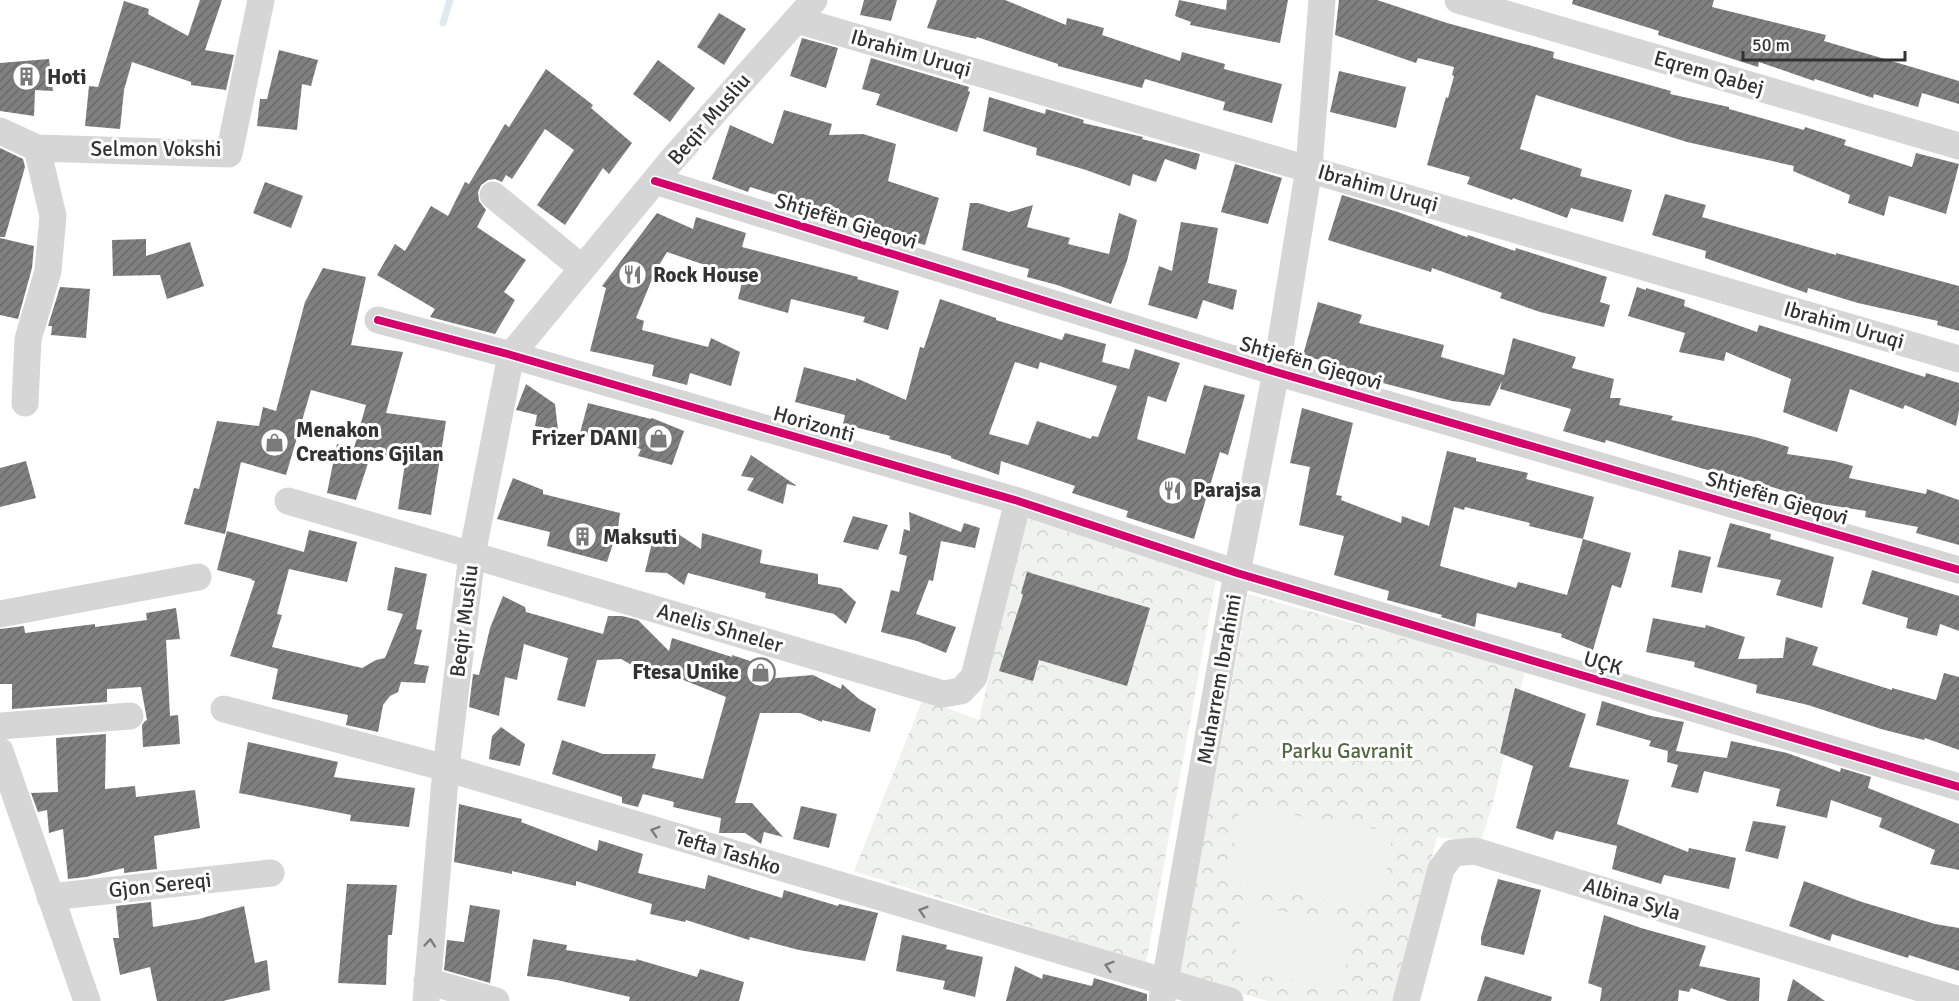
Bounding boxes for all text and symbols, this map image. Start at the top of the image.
street label: Ibrahim Uruqi [848,23,974,83]
scale bar [1743,24,1905,62]
text: 50 m [1752,34,1790,56]
street label: Eqrem Qabej [1651,45,1767,101]
building icon: Hoti [10,61,42,93]
place label: Hoti [47,64,87,90]
street label: Beqir Musliu [662,68,756,170]
street label: Selmon Vokshi [91,136,221,162]
street label: Ibrahim Uruqi [1315,158,1441,218]
street label: Shtjefën Gjeqovi [772,187,920,255]
restaurant icon: Rock House [616,259,648,291]
place label: Rock House [653,262,759,288]
street label: Ibrahim Uruqi [1781,295,1907,355]
street label: Shtjefën Gjeqovi [1237,330,1385,396]
street label: Horizonti [770,400,858,448]
place label: Menakon Creations Gjilan [296,417,444,467]
shop icon: Frizer DANI [643,422,675,454]
place label: Frizer DANI [531,425,638,451]
shop icon: Menakon Creations Gjilan [259,426,291,458]
street label: Shtjefën Gjeqovi [1703,465,1851,531]
restaurant icon: Parajsa [1156,474,1188,506]
place label: Parajsa [1193,477,1261,503]
building icon: Maksuti [566,521,598,553]
place label: Maksuti [603,524,677,550]
street label: Beqir Musliu [444,563,484,679]
street label: Muharrem Ibrahimi [1191,592,1247,766]
street label: Anelis Shneler [654,598,786,658]
street label: UÇK [1581,645,1626,681]
shop icon: Ftesa Unike [744,656,776,688]
place label: Ftesa Unike [632,659,739,685]
park label: Parku Gavranit [1281,738,1413,764]
street label: Tefta Tashko [672,824,784,880]
one-way arrow [650,826,661,838]
street label: Gjon Sereqi [107,867,213,903]
street label: Albina Syla [1580,872,1684,926]
one-way arrow [918,906,929,918]
one-way arrow [423,938,436,947]
one-way arrow [1105,961,1115,973]

